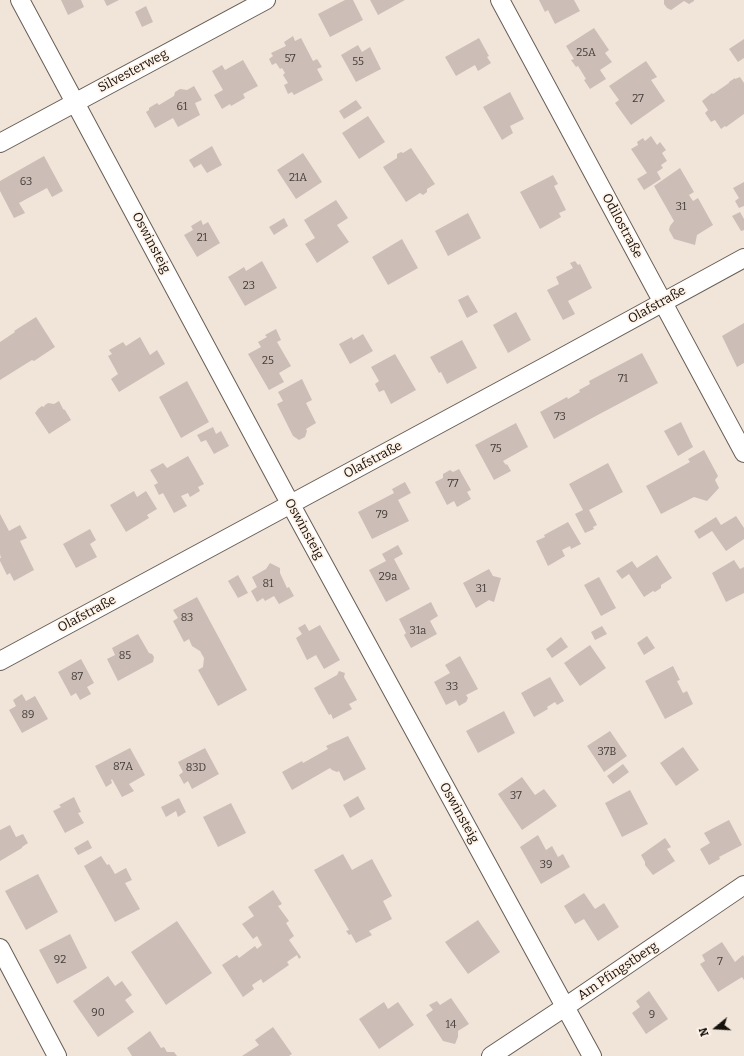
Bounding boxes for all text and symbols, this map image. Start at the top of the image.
street label: Silvesterweg [95,46,171,96]
house number: 25A [576,46,596,60]
house number: 57 [284,52,296,66]
house number: 55 [352,55,364,69]
house number: 27 [632,92,644,106]
house number: 61 [177,100,187,114]
house number: 21A [289,171,307,185]
house number: 63 [20,175,32,189]
street label: Odilostraße [598,191,646,261]
house number: 31 [676,200,686,214]
street label: Oswinsteig [128,210,174,276]
house number: 21 [197,231,207,245]
house number: 23 [243,279,255,293]
street label: Olafstraße [625,283,689,327]
house number: 25 [262,354,274,368]
house number: 71 [618,372,628,386]
house number: 73 [554,410,566,424]
street label: Olafstraße [341,438,405,482]
house number: 75 [490,442,502,456]
house number: 77 [447,477,459,491]
street label: Oswinsteig [281,496,327,562]
house number: 79 [376,508,388,522]
house number: 29a [379,570,397,584]
house number: 81 [262,577,274,591]
house number: 31 [476,582,486,596]
street label: Olafstraße [55,592,119,636]
house number: 83 [181,611,193,625]
house number: 31a [410,624,426,638]
house number: 85 [119,649,131,663]
house number: 87 [71,670,83,684]
house number: 33 [446,680,458,694]
house number: 89 [21,708,35,722]
house number: 37B [598,745,616,759]
house number: 87A [113,760,133,774]
house number: 83D [186,761,206,775]
street label: Oswinsteig [436,780,482,846]
house number: 37 [510,789,522,803]
house number: 39 [540,858,552,872]
street label: Am Pfingstberg [575,938,661,1004]
house number: 92 [54,953,66,967]
house number: 7 [717,955,723,969]
house number: 90 [91,1006,105,1020]
house number: 9 [649,1008,655,1022]
north arrow [696,1008,736,1048]
house number: 14 [446,1018,456,1032]
text: N [697,1026,712,1038]

